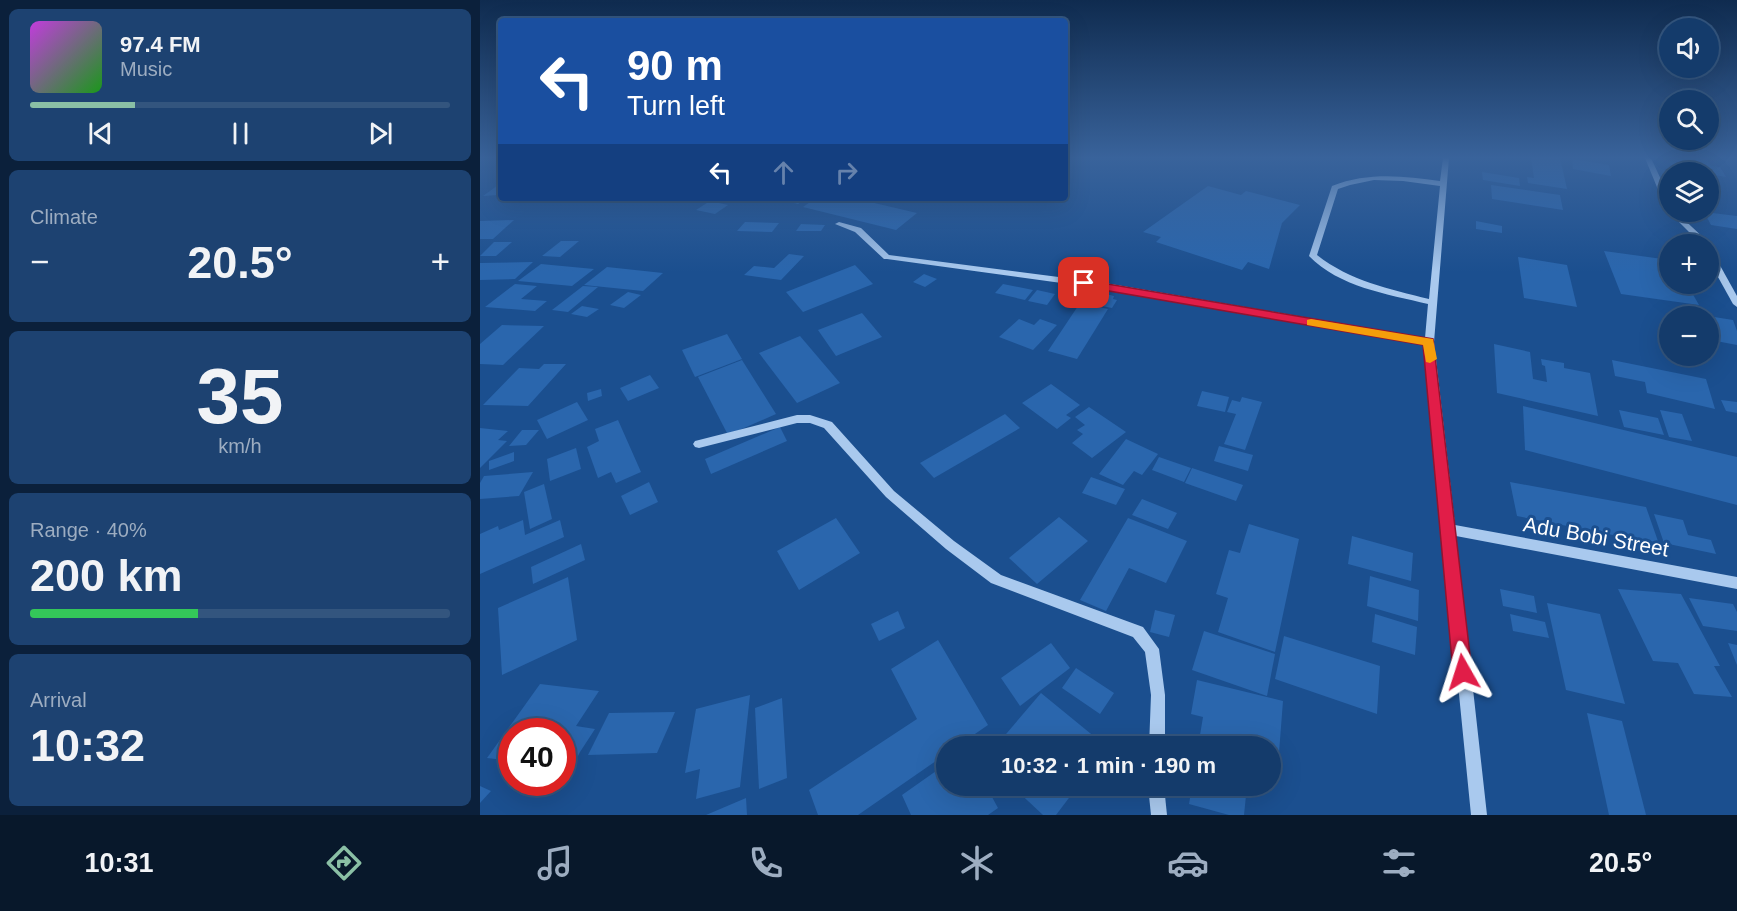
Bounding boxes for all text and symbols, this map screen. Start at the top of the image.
map controls [1659,18,1719,366]
button: sound [1659,18,1719,78]
text: 97.4 FM [120,32,201,57]
icon: left [528,42,606,120]
text: 90 m [627,42,723,89]
text: Music [120,58,172,80]
button: search [1659,90,1719,150]
text: Turn left [627,91,725,121]
icon: previous [84,117,117,150]
icon: pause [224,117,257,150]
icon: next [364,117,397,150]
icon: left [704,156,737,189]
icon: ahead [767,156,800,189]
icon: right [830,156,863,189]
button: layers [1659,162,1719,222]
text: Climate [30,206,98,228]
button: + [1659,234,1719,294]
text: 20.5° [187,237,293,288]
text: − [30,243,49,280]
text: + [431,243,450,280]
pin [1058,257,1109,308]
icon: arrive [1067,266,1100,299]
button: − [1659,306,1719,366]
text: 35 [197,352,283,440]
text: km/h [218,435,262,457]
street label: Adu Bobi Street [1522,512,1671,561]
text: Range · 40% [30,519,147,541]
text: 200 km [30,550,183,601]
position arrow [1431,640,1495,704]
text: Arrival [30,689,87,711]
speed limit sign: 40 [498,718,576,796]
text: 10:32 [30,720,145,771]
text: 10:32 · 1 min · 190 m [1001,753,1216,778]
icon: directions [323,842,365,884]
icon: music [534,842,576,884]
icon: phone [745,842,787,884]
icon: climate [956,842,998,884]
icon: car [1167,842,1209,884]
icon: filters [1378,842,1420,884]
text: 10:31 [85,848,154,878]
text: 20.5° [1589,848,1652,878]

